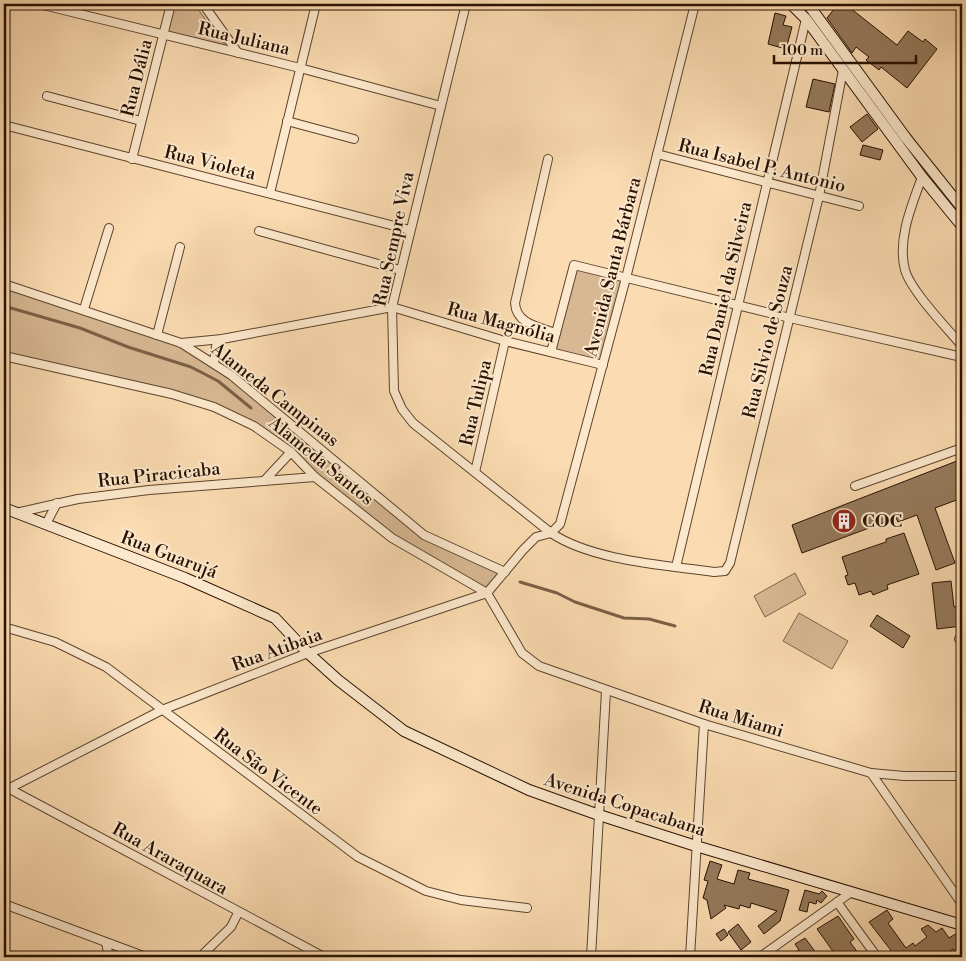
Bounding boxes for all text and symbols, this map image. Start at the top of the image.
street label: Rua Juliana [196,17,293,61]
scale bar [774,32,916,64]
street label: Rua Dália [116,36,158,119]
text: 100 m [781,41,823,60]
street label: Rua Isabel P. Antonio [676,134,848,198]
street label: Rua Violeta [162,141,259,186]
street label: Rua Sempre Viva [368,169,420,309]
street label: Avenida Santa Bárbara [579,174,647,360]
street label: Rua Daniel da Silveira [695,198,758,379]
street label: Rua Silvio de Souza [738,262,798,421]
street label: Rua Magnólia [444,298,558,349]
street label: Alameda Campinas [206,337,344,452]
street label: Rua Tulipa [455,357,497,448]
street label: Alameda Santos [263,411,378,511]
street label: Rua Piracicaba [97,457,222,493]
building icon: COC [831,508,857,534]
place label: COC [862,510,902,533]
street label: Rua Guarujá [117,526,221,584]
street label: Rua Atibaia [229,623,326,677]
street label: Rua Miami [695,695,787,743]
street label: Rua São Vicente [209,723,327,821]
street label: Avenida Copacabana [540,768,709,842]
street label: Rua Araraquara [108,818,233,901]

